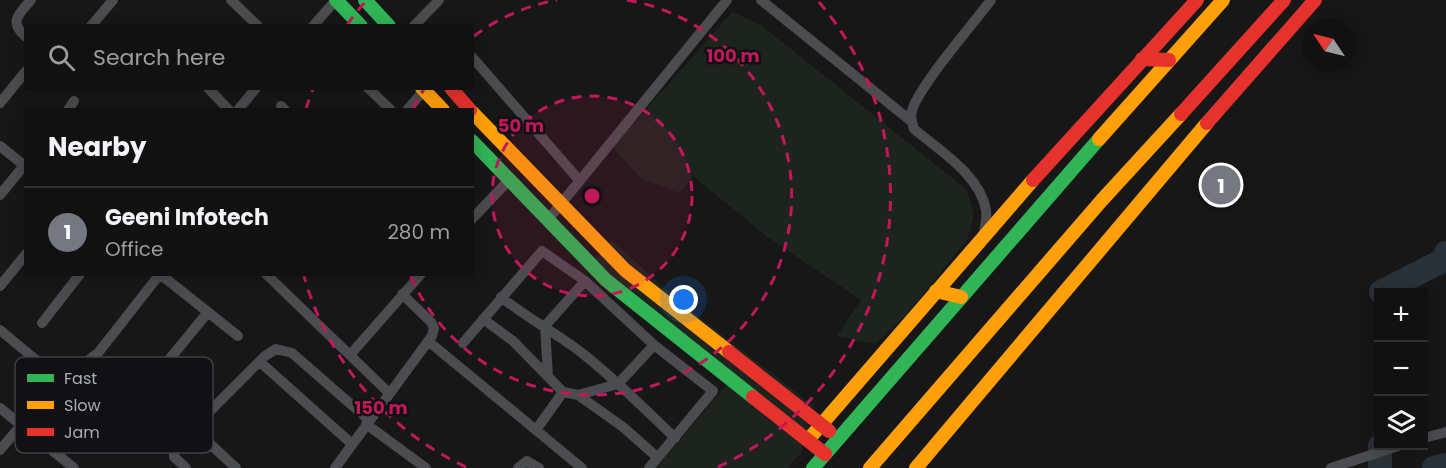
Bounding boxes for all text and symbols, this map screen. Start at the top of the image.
north arrow [1302,18,1356,72]
search box [24,24,474,90]
icon: search [45,41,78,74]
text: Search here [93,42,226,73]
text: 100 m [706,43,760,68]
text: 50 m [498,113,544,138]
text: Nearby [48,129,146,165]
pin: 1 [1202,162,1240,207]
centre of rings [582,186,602,206]
text: Geeni Infotech [105,202,269,233]
text: 1 [64,218,71,246]
text: 280 m [387,218,450,246]
text: Office [105,235,163,263]
your location [669,285,698,314]
map controls [1374,288,1428,450]
button: + [1374,288,1428,342]
button: − [1374,342,1428,396]
legend [15,357,213,453]
text: Fast [64,367,97,390]
text: Slow [64,394,101,417]
text: 150 m [354,395,408,420]
button: layers [1374,396,1428,450]
text: Jam [64,421,100,444]

